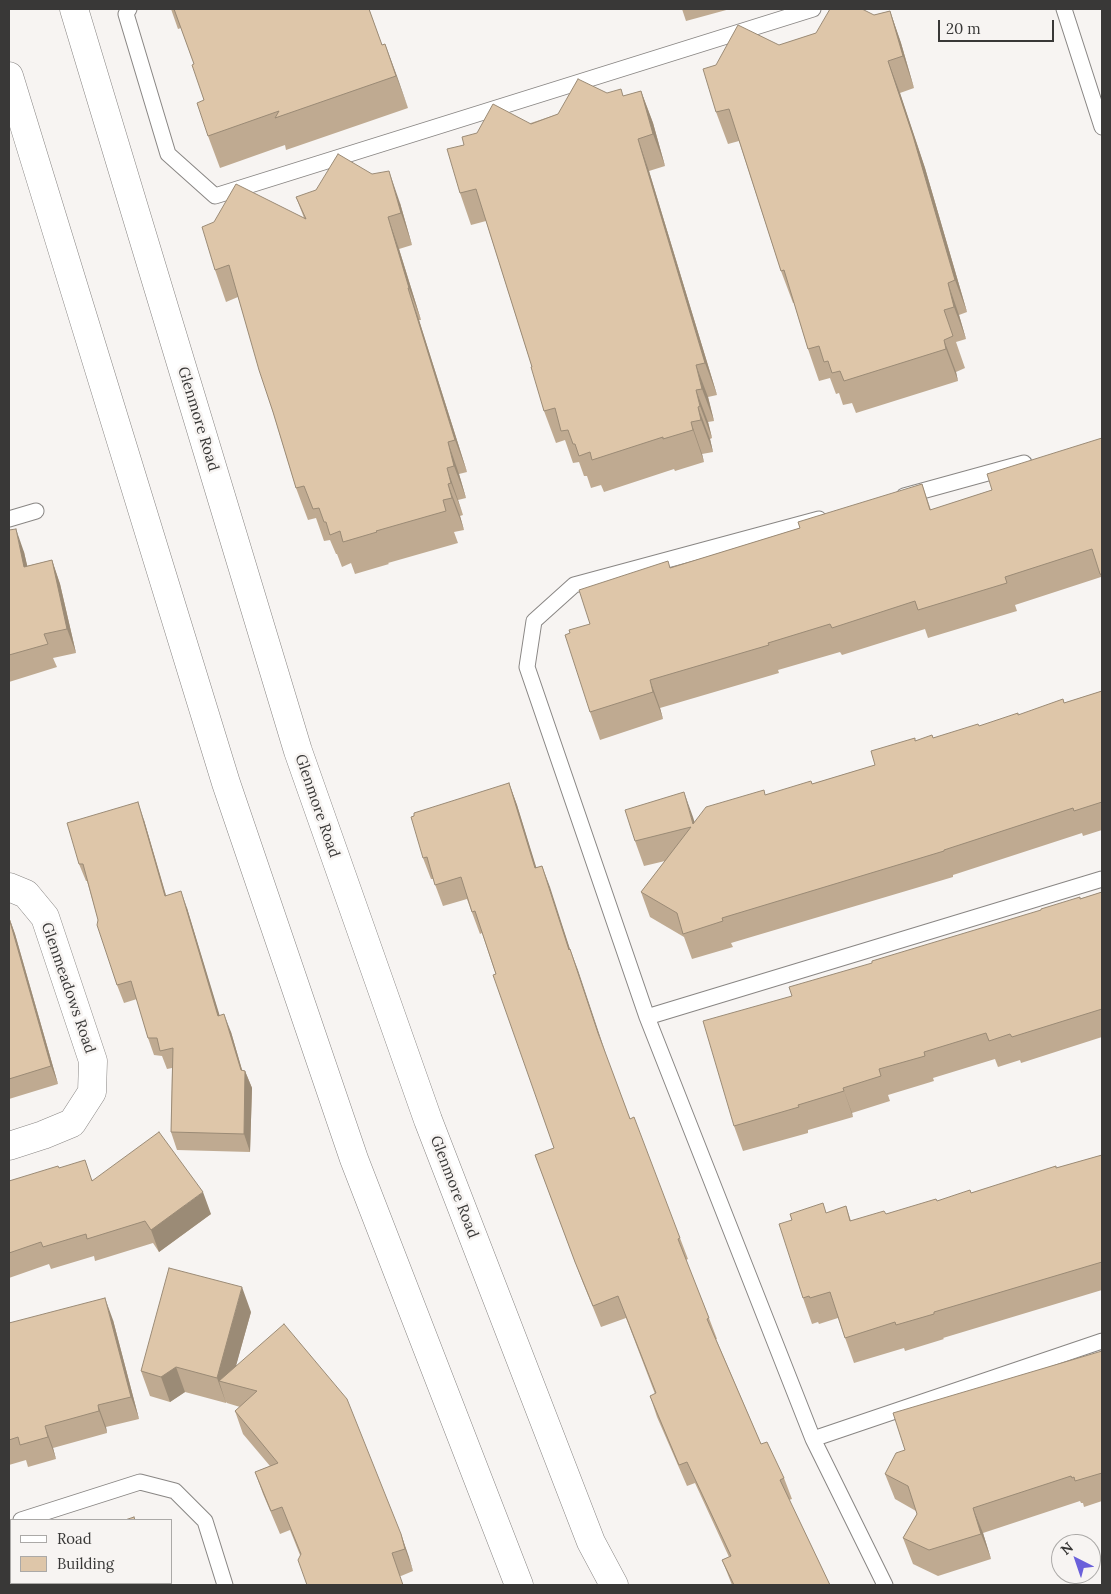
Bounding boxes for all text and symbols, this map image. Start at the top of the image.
scale bar [941,10,1057,42]
text: 20 m [946,19,981,38]
street label: Glenmore Road [174,365,222,473]
street label: Glenmore Road [291,752,343,860]
street label: Glenmeadows Road [37,920,99,1056]
street label: Glenmore Road [426,1133,482,1241]
legend [10,1519,172,1584]
text: Road [57,1529,92,1548]
north arrow [1051,1534,1101,1584]
text: N [1057,1538,1077,1559]
text: Building [57,1554,114,1573]

